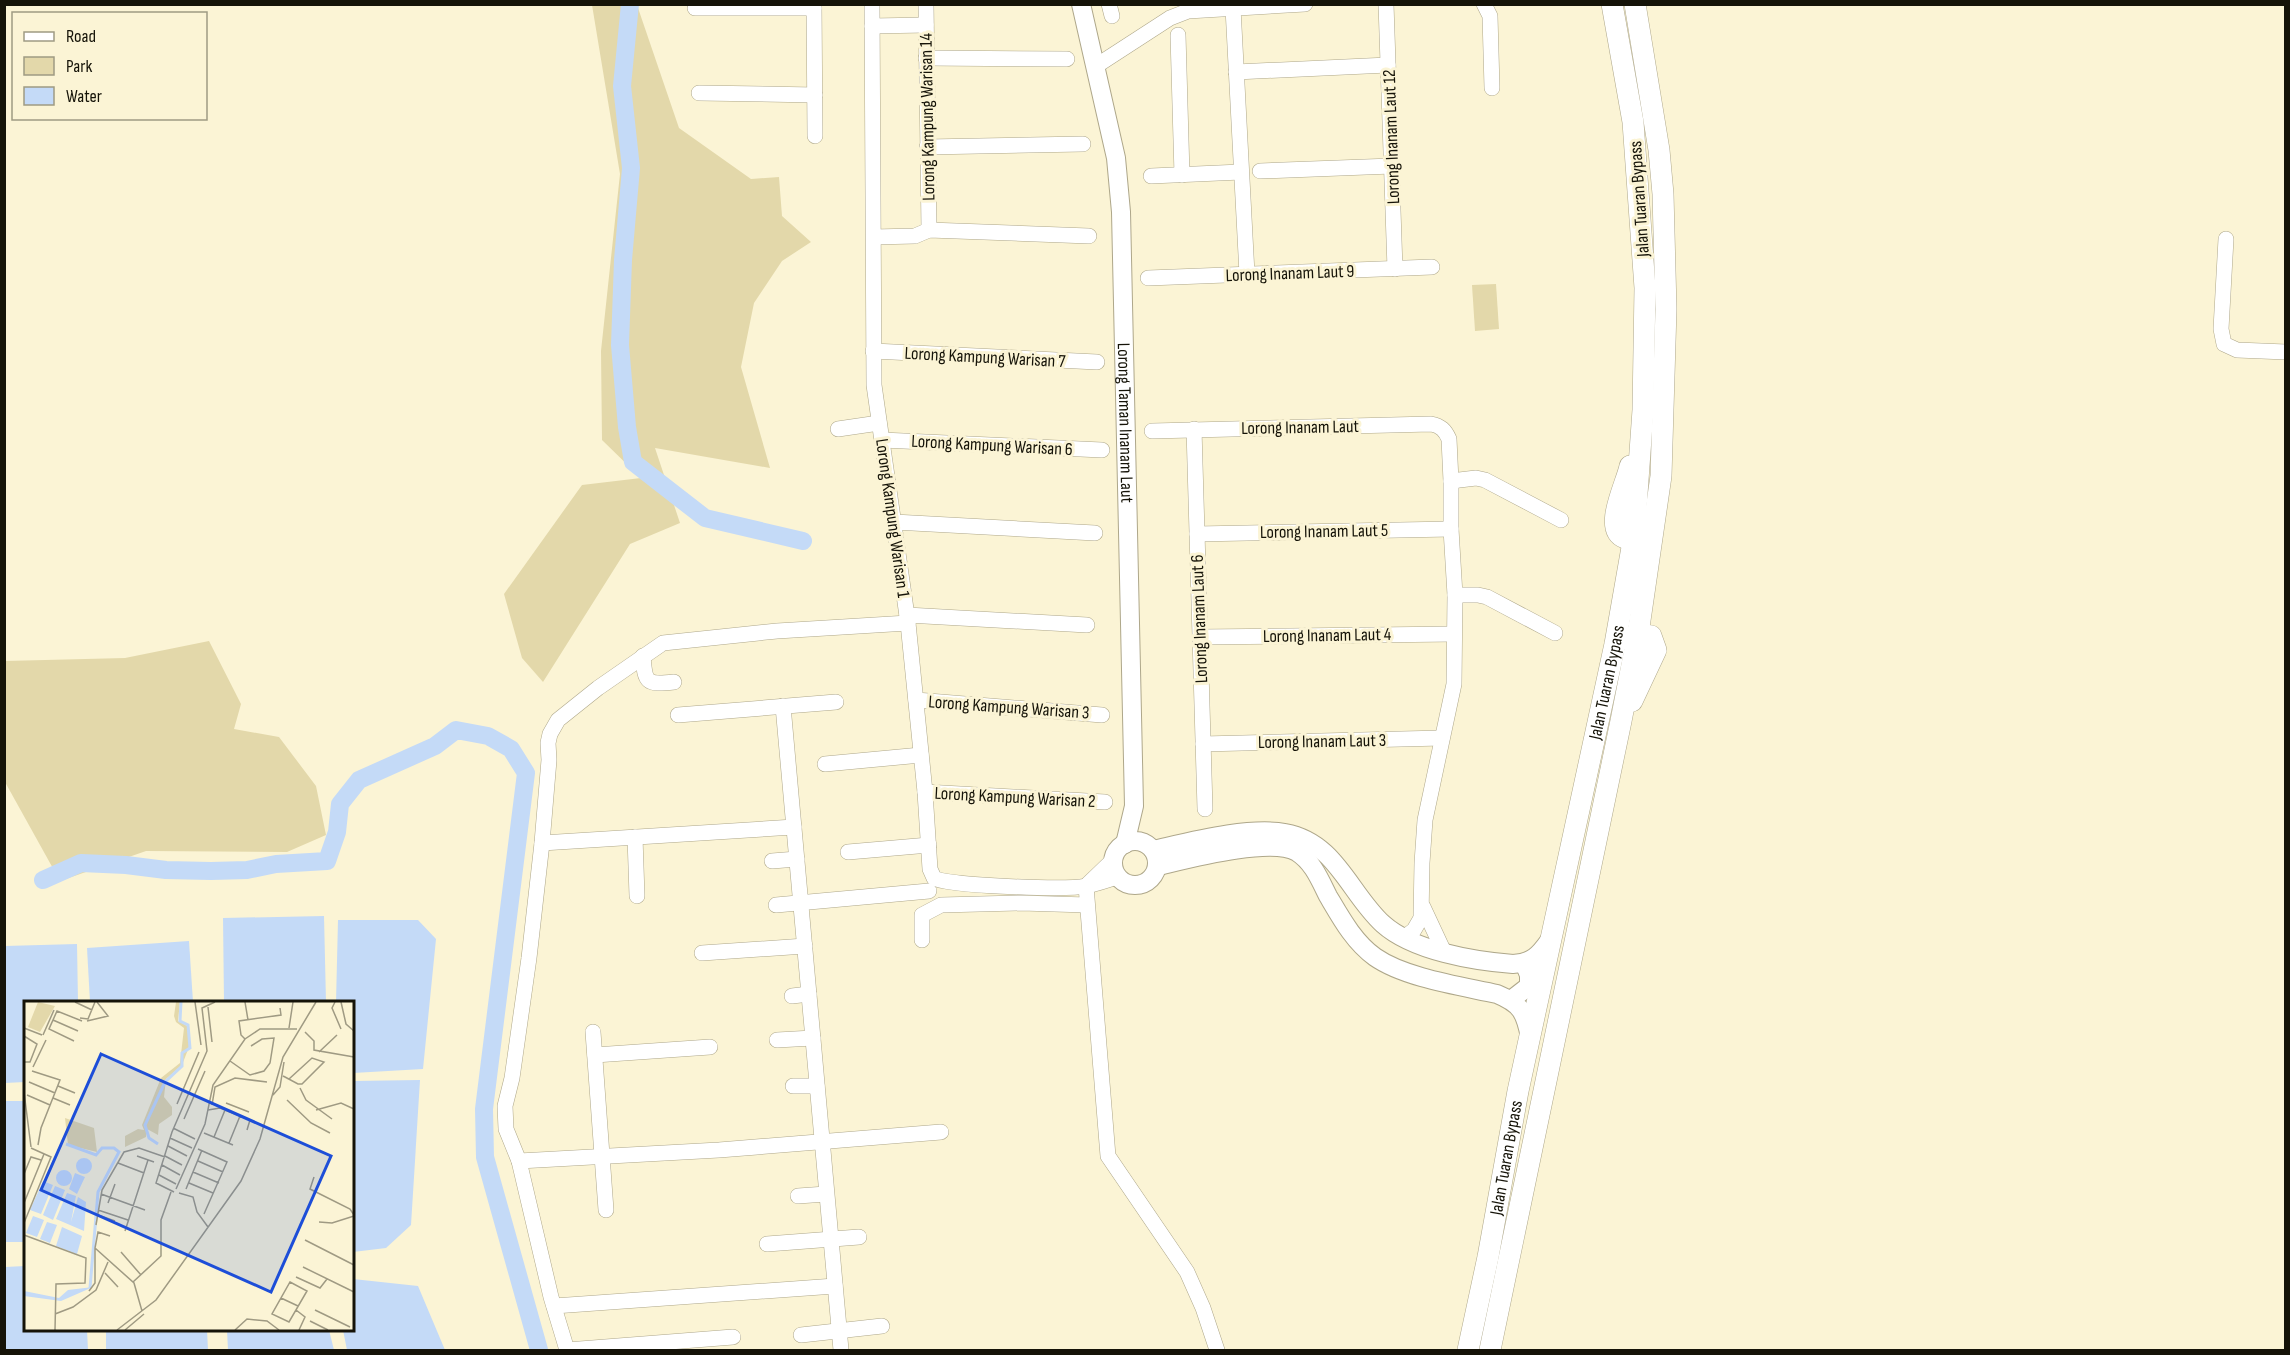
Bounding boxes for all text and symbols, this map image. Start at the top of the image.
legend [12,12,207,120]
text: Road [66,26,96,47]
street label: Lorong Kampung Warisan 14 [916,33,939,201]
text: Park [66,56,92,77]
street label: Lorong Inanam Laut 12 [1379,69,1404,205]
text: Water [66,86,102,107]
street label: Jalan Tuaran Bypass [1625,140,1654,259]
street label: Lorong Inanam Laut 9 [1225,261,1355,286]
street label: Lorong Taman Inanam Laut [1113,342,1137,504]
street label: Lorong Kampung Warisan 7 [904,343,1067,372]
street label: Lorong Inanam Laut [1241,416,1360,439]
street label: Lorong Kampung Warisan 6 [911,431,1073,460]
street label: Lorong Kampung Warisan 1 [871,437,914,600]
street label: Lorong Inanam Laut 5 [1260,520,1388,543]
street label: Lorong Inanam Laut 6 [1187,554,1212,684]
street label: Lorong Inanam Laut 4 [1263,624,1392,647]
street label: Jalan Tuaran Bypass [1584,624,1629,743]
street label: Lorong Kampung Warisan 3 [928,691,1090,724]
street label: Lorong Inanam Laut 3 [1258,730,1386,753]
street label: Lorong Kampung Warisan 2 [934,783,1096,812]
inset map [24,1001,354,1331]
street label: Jalan Tuaran Bypass [1486,1099,1527,1218]

